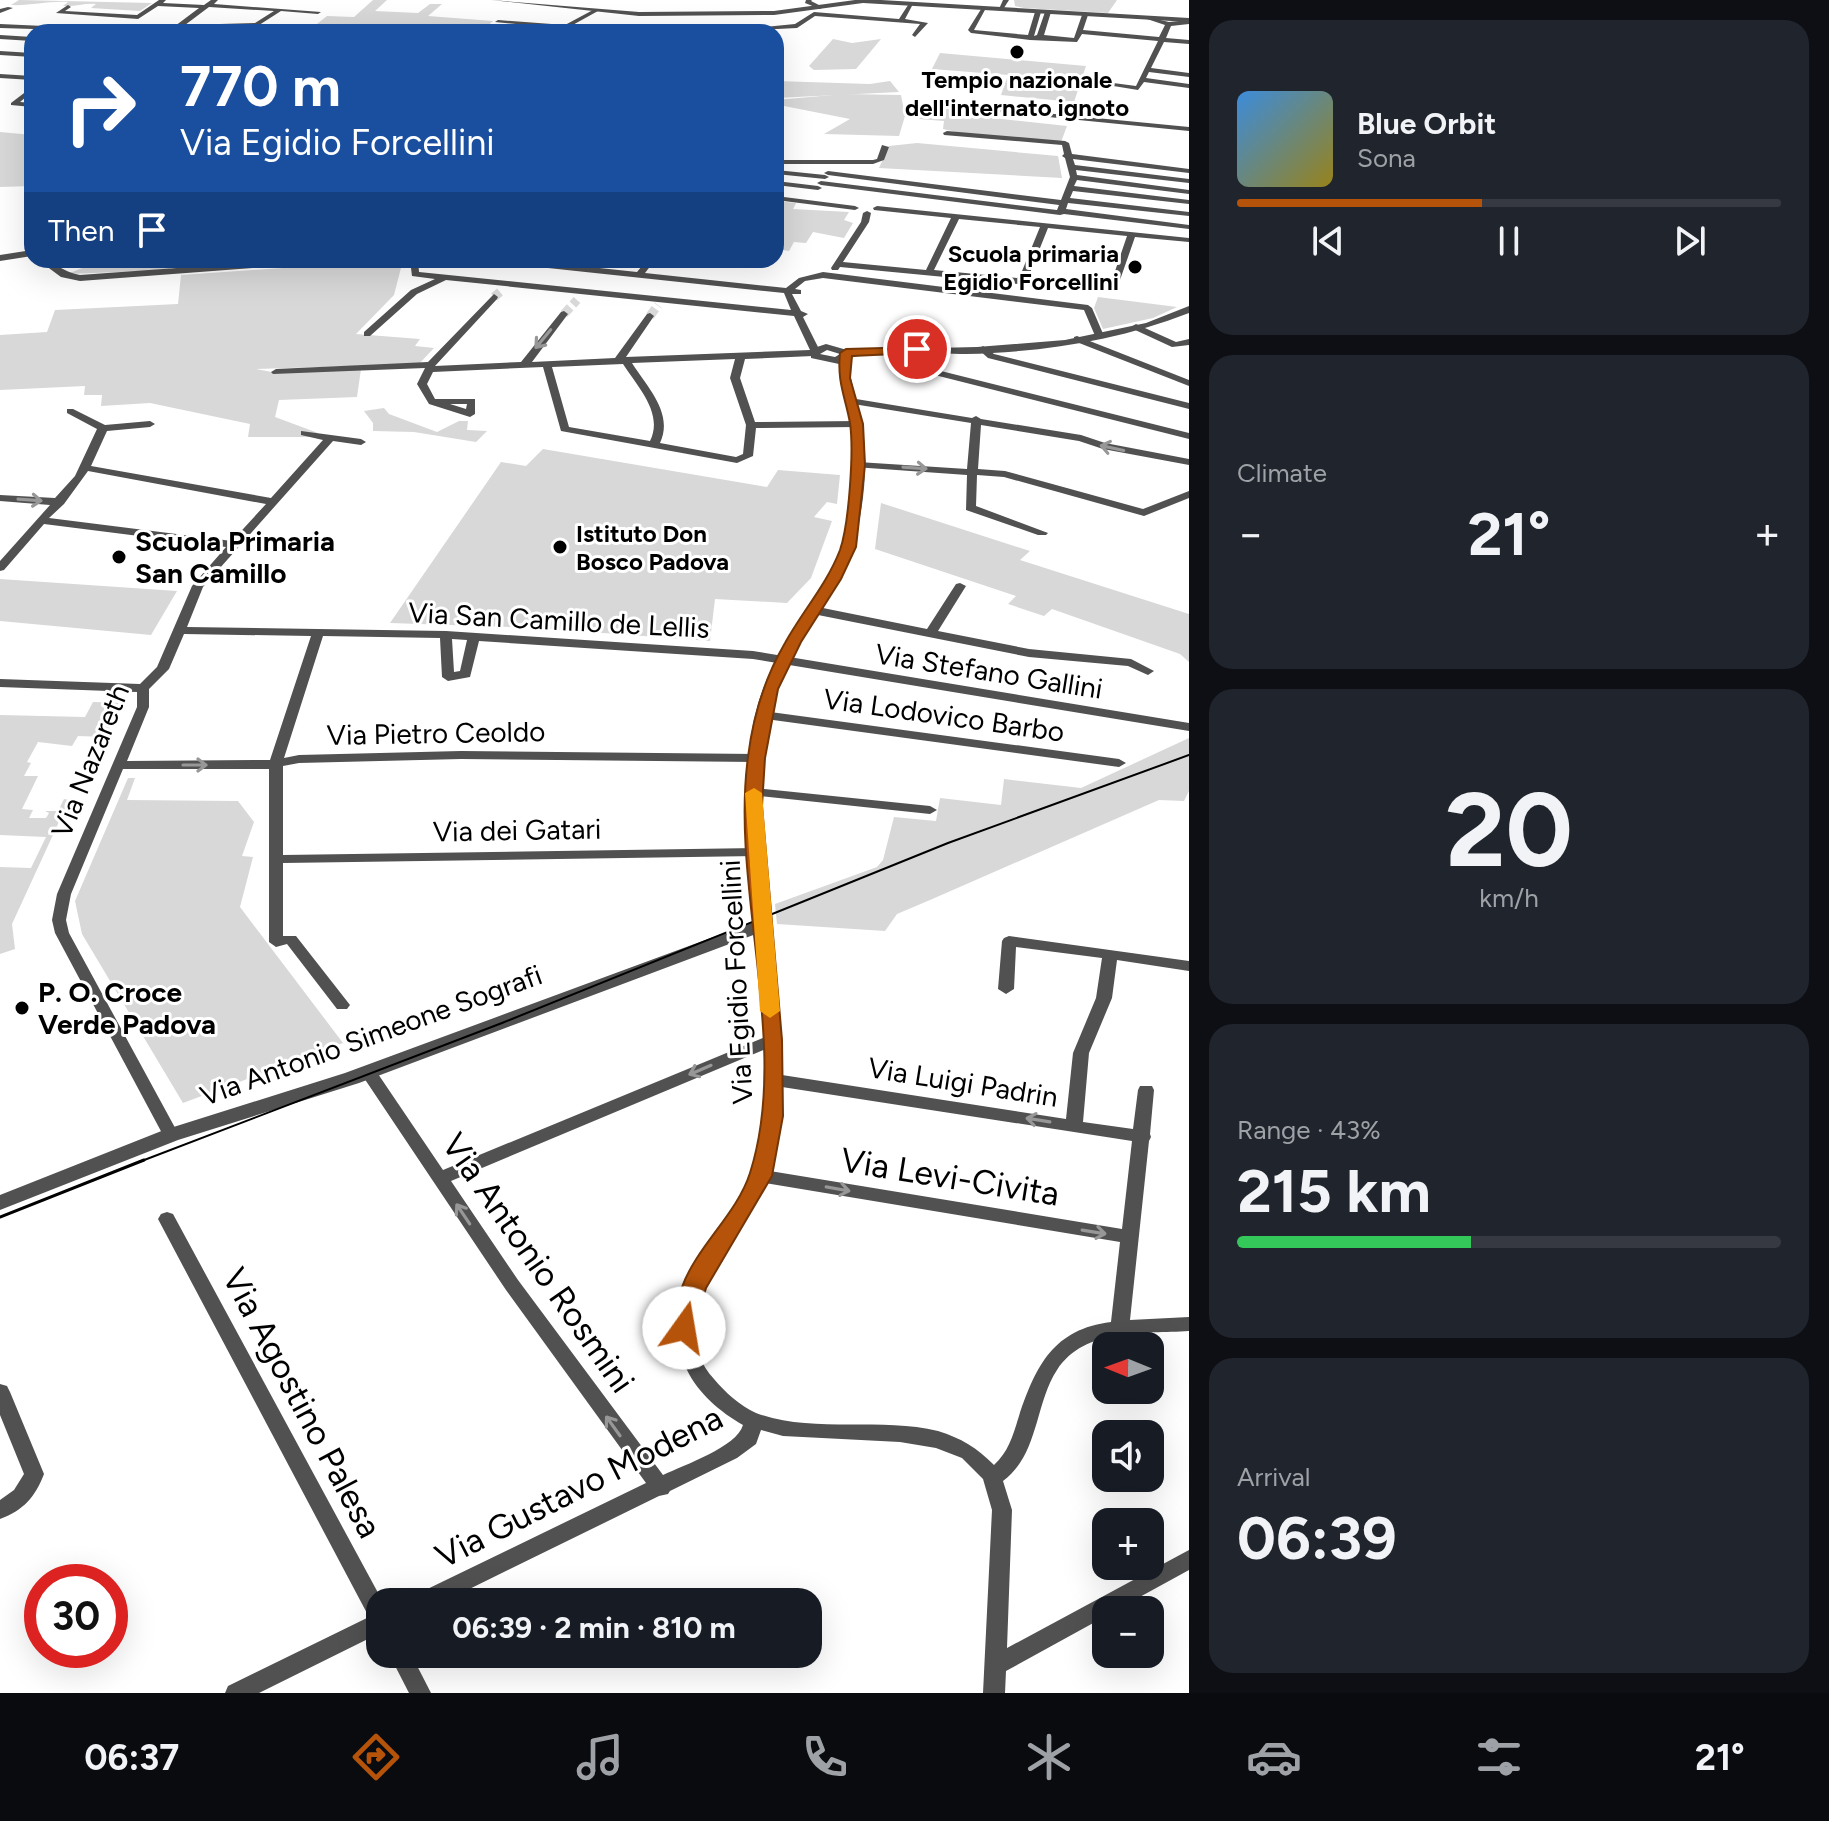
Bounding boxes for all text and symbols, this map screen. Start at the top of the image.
marker: Tempio nazionale dell'internato ignoto [1008,43,1026,61]
text: 770 m [180,53,341,120]
icon: right [48,56,152,160]
place label: Tempio nazionale dell'internato ignoto [905,65,1129,122]
text: Blue Orbit [1357,105,1496,142]
text: Via Egidio Forcellini [180,121,495,164]
text: Sona [1357,142,1416,174]
icon: arrive [130,208,174,252]
text: Then [48,212,114,249]
icon: previous [1306,219,1350,263]
icon: pause [1487,219,1531,263]
icon: next [1668,219,1712,263]
place label: Scuola primaria Egidio Forcellini [943,239,1119,296]
marker: Scuola primaria Egidio Forcellini [1126,258,1144,276]
pin [883,315,951,383]
icon: arrive [895,327,939,371]
one-way arrow [534,328,552,348]
one-way arrow [1100,440,1126,455]
text: Climate [1237,457,1327,489]
one-way arrow [901,461,928,476]
one-way arrow [16,493,43,508]
text: 21° [1468,498,1550,570]
text: − [1237,507,1264,560]
text: + [1754,507,1781,560]
place label: Istituto Don Bosco Padova [576,519,729,576]
place label: Scuola Primaria San Camillo [135,524,335,590]
marker: Istituto Don Bosco Padova [551,538,569,556]
marker: Scuola Primaria San Camillo [110,548,128,566]
street label: Via San Camillo de Lellis [407,595,711,645]
street label: Via Stefano Gallini [873,636,1105,706]
street label: Via Nazareth [44,680,136,842]
street label: Via Lodovico Barbo [821,681,1067,749]
street label: Via Pietro Ceoldo [326,714,546,752]
one-way arrow [181,757,208,773]
text: 20 [1445,767,1573,892]
street label: Via dei Gatari [432,812,602,848]
street label: Via Egidio Forcellini [713,859,759,1105]
text: km/h [1479,882,1539,914]
street label: Via Antonio Simeone Sografi [196,957,546,1113]
place label: P. O. Croce Verde Padova [38,975,216,1041]
marker: P. O. Croce Verde Padova [13,999,31,1017]
street label: Via Luigi Padrin [866,1050,1060,1114]
one-way arrow [688,1064,713,1078]
one-way arrow [1026,1112,1051,1127]
text: Range · 43% [1237,1114,1381,1146]
street label: Via Antonio Rosmini [433,1125,643,1401]
street label: Via Levi-Civita [838,1139,1062,1215]
text: 215 km [1237,1155,1431,1227]
one-way arrow [824,1182,850,1197]
one-way arrow [455,1203,471,1225]
one-way arrow [1081,1225,1106,1240]
street label: Via Agostino Palesa [214,1261,390,1545]
position arrow [642,1286,726,1370]
north arrow [1092,1332,1164,1404]
map controls [1092,1332,1164,1668]
street label: Via Gustavo Modena [429,1397,729,1577]
one-way arrow [605,1416,621,1438]
button: sound [1092,1420,1164,1492]
text: Arrival [1237,1461,1310,1493]
text: 06:39 [1237,1502,1397,1574]
button: + [1092,1508,1164,1580]
speed limit sign: 30 [24,1564,128,1668]
button: − [1092,1596,1164,1668]
text: 06:39 · 2 min · 810 m [452,1609,736,1646]
icon: directions [348,1729,404,1785]
icon: music [572,1729,628,1785]
icon: phone [797,1729,853,1785]
icon: climate [1021,1729,1077,1785]
icon: car [1246,1729,1302,1785]
icon: filters [1471,1729,1527,1785]
text: 06:37 [84,1736,179,1779]
text: 21° [1695,1736,1745,1779]

